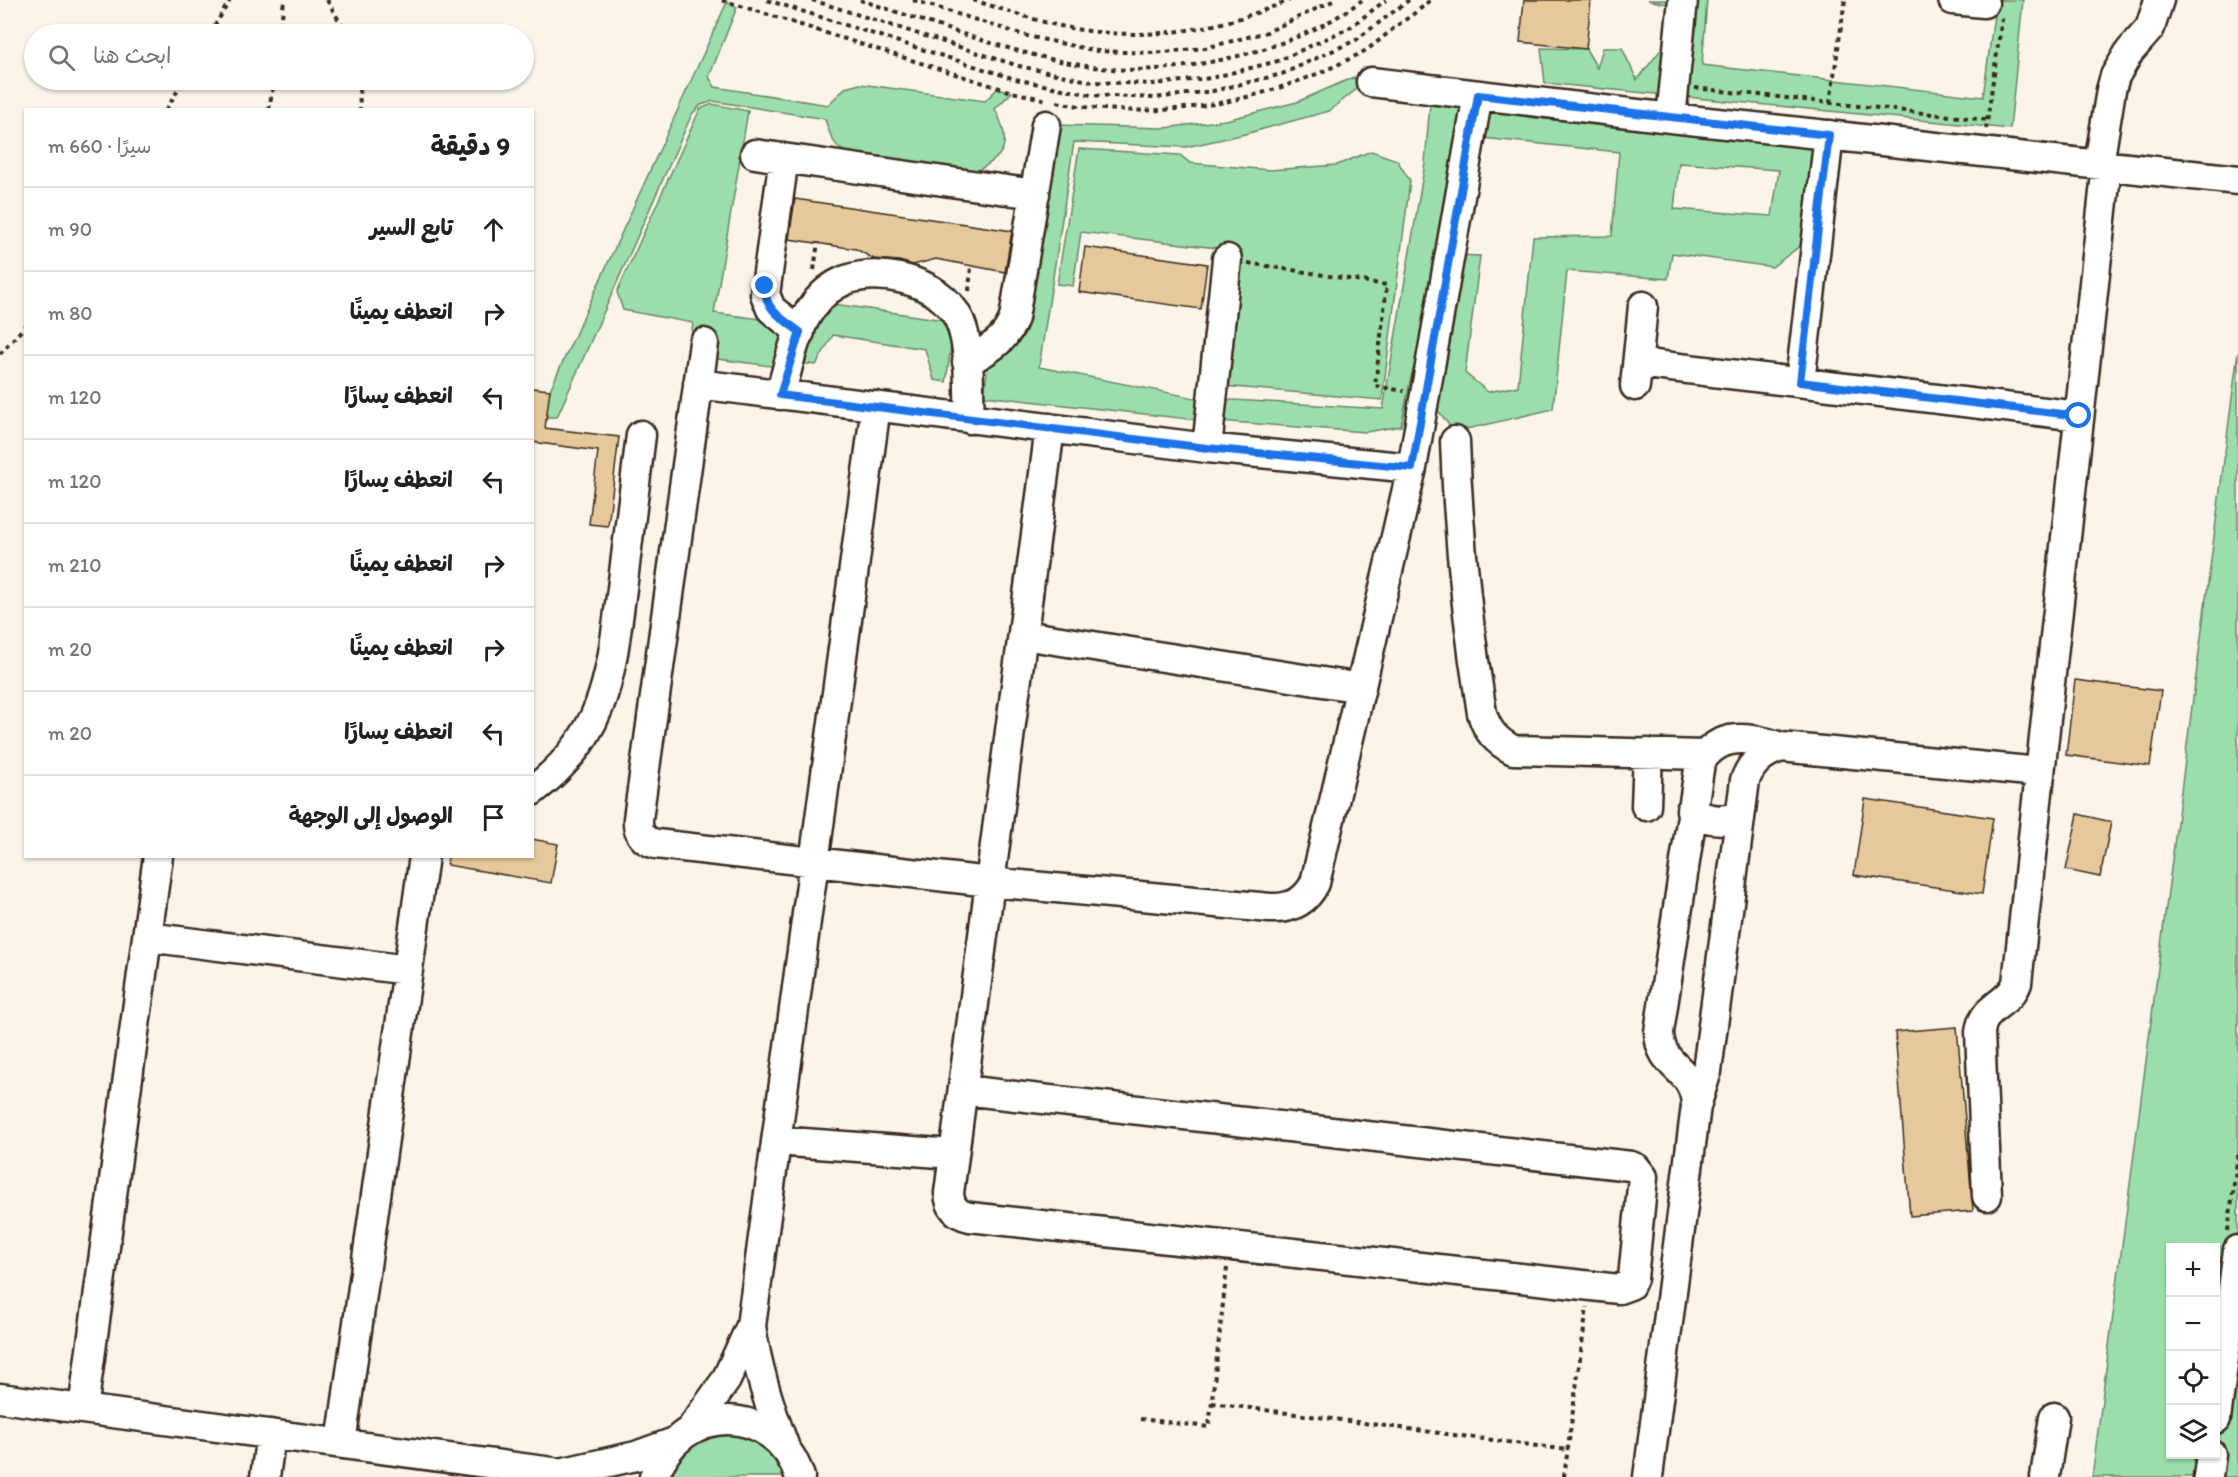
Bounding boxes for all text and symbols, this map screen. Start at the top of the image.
search box [24,24,534,90]
icon: search [45,41,78,74]
text: ابحث هنا [93,42,172,69]
text: 9 دقيقة [431,130,510,162]
text: سيرًا · 660 m [48,134,151,158]
icon: ahead [477,213,510,246]
text: تابع السير [370,214,453,241]
text: 90 m [48,217,92,241]
route end [751,272,777,298]
icon: right [477,297,510,330]
text: انعطف يمينًا [350,298,453,325]
text: 80 m [48,301,93,325]
icon: left [477,381,510,414]
text: انعطف يسارًا [344,382,453,409]
text: 120 m [48,385,101,409]
route start [2065,402,2091,428]
icon: left [477,465,510,498]
text: انعطف يسارًا [344,466,453,493]
text: 120 m [48,469,101,493]
icon: right [477,549,510,582]
text: انعطف يمينًا [350,550,453,577]
text: 210 m [48,553,101,577]
icon: right [477,633,510,666]
text: انعطف يمينًا [350,634,453,661]
text: 20 m [48,637,92,661]
icon: left [477,717,510,750]
text: انعطف يسارًا [344,718,453,745]
text: 20 m [48,721,92,745]
icon: arrive [477,801,510,834]
text: الوصول إلى الوجهة [288,802,453,829]
map controls [2166,1243,2220,1459]
button: + [2166,1243,2220,1297]
button: − [2166,1297,2220,1351]
button: locate [2166,1351,2220,1405]
button: layers [2166,1405,2220,1459]

